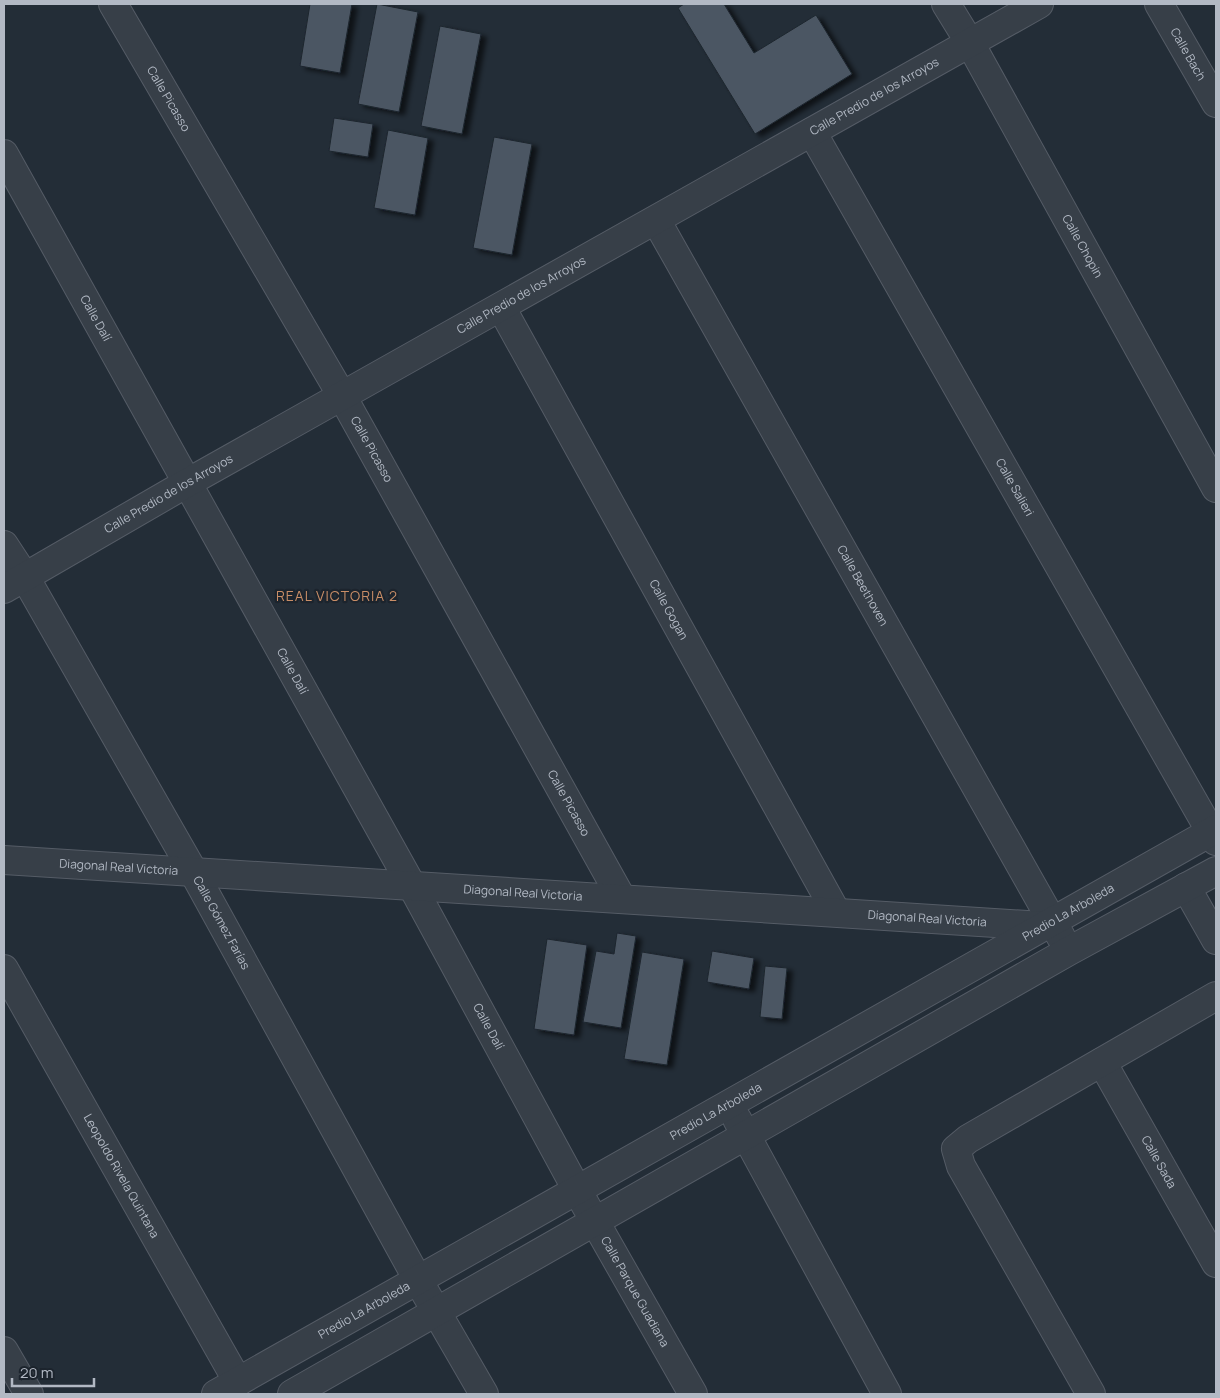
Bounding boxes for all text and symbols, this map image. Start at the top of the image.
street label: Calle Bach [1167,25,1210,83]
street label: Calle Predio de los Arroyos [806,53,942,139]
street label: Calle Picasso [143,63,195,135]
street label: Calle Chopin [1058,211,1107,281]
street label: Calle Predio de los Arroyos [453,251,589,338]
street label: Calle Dalí [76,292,116,344]
street label: Calle Picasso [347,413,397,485]
street label: Calle Predio de los Arroyos [101,450,236,537]
street label: Calle Salieri [992,455,1038,519]
street label: Calle Beethoven [833,542,893,629]
street label: Calle Gogan [645,576,693,643]
district label: REAL VICTORIA 2 [276,586,398,605]
street label: Calle Dalí [273,645,313,697]
street label: Calle Picasso [544,767,594,839]
street label: Diagonal Real Victoria [59,855,179,879]
street label: Calle Gómez Farías [189,873,254,972]
street label: Predio La Arboleda [1019,879,1117,945]
street label: Diagonal Real Victoria [463,880,583,905]
street label: Diagonal Real Victoria [867,906,987,930]
street label: Calle Dalí [469,1000,508,1053]
street label: Predio La Arboleda [667,1078,764,1144]
street label: Leopoldo Rivela Quintana [80,1111,164,1241]
street label: Calle Sada [1137,1132,1181,1191]
street label: Calle Parque Guadiana [597,1233,674,1350]
street label: Predio La Arboleda [315,1277,413,1343]
scale bar [12,1356,95,1388]
text: 20 m [20,1362,53,1383]

